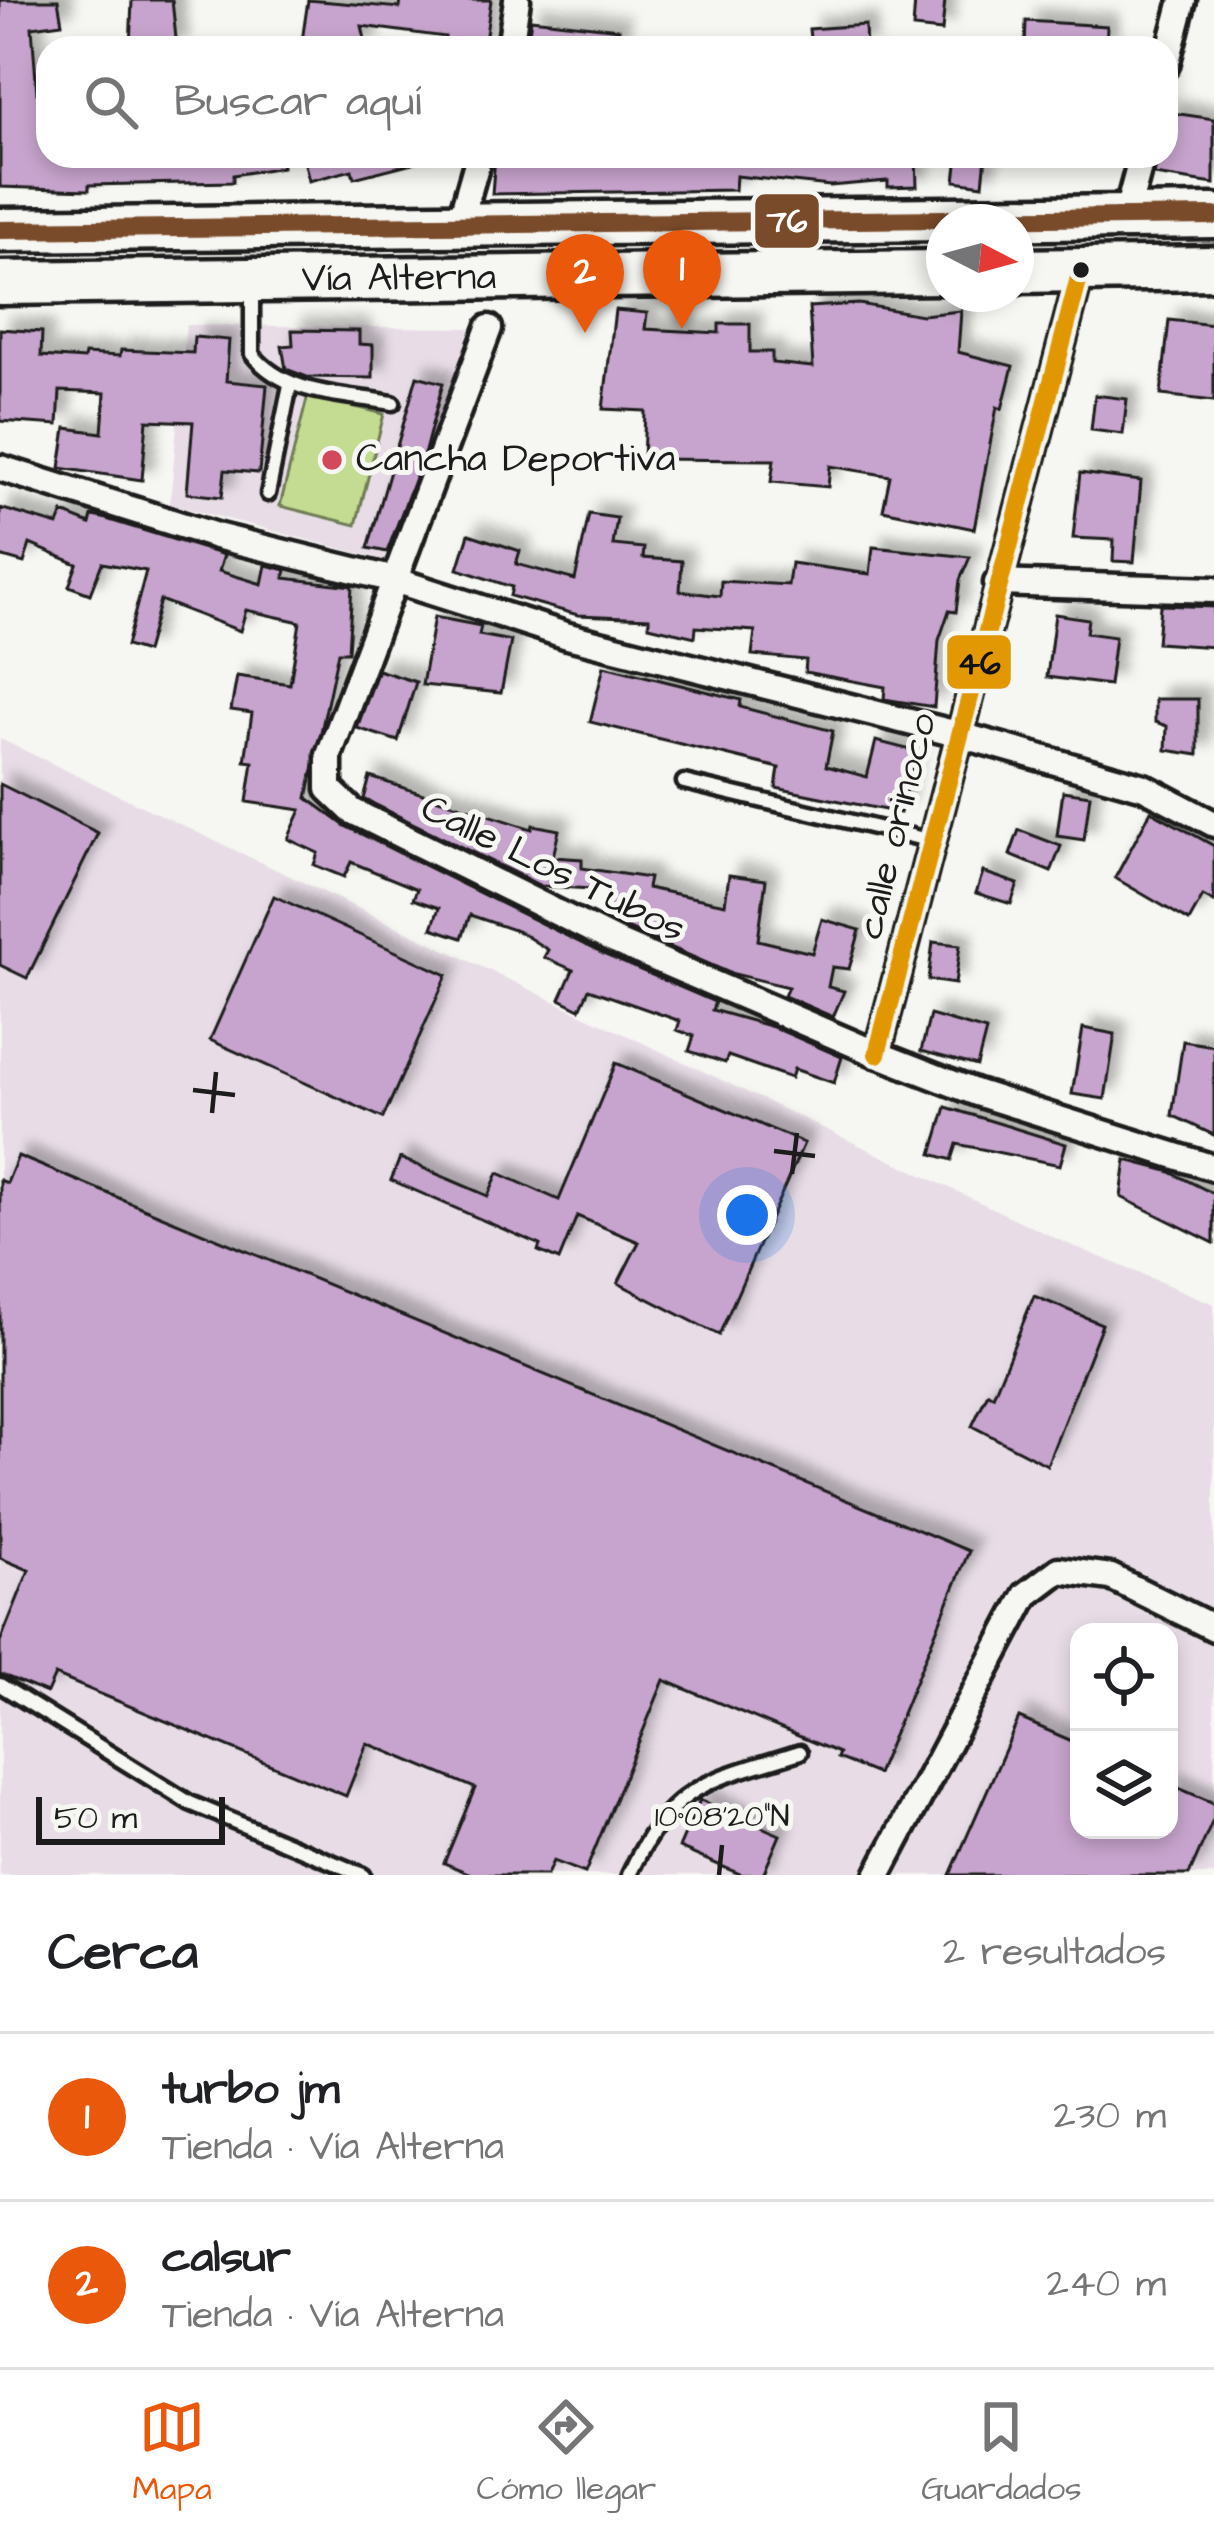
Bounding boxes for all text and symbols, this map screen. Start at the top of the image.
search box [36,36,1178,168]
icon: search [78,69,144,135]
text: Buscar aquí [174,71,421,133]
line badge: 76 [753,192,821,250]
text: 76 [766,199,808,245]
north arrow [926,204,1034,312]
pin: 1 [643,230,721,329]
pin: 2 [546,234,624,333]
street label: Vía Alterna [301,250,497,306]
unlabelled marker [1070,259,1092,281]
place label: Cancha Deportiva [356,433,676,487]
marker: Cancha Deportiva [319,447,345,473]
line badge: 46 [945,633,1013,691]
text: 46 [957,641,1001,687]
street label: calle orinoco [843,707,951,945]
street label: Calle Los Tubos [412,782,694,956]
your location [717,1185,777,1245]
map controls [1070,1623,1178,1839]
button: locate [1070,1623,1178,1731]
button: layers [1070,1731,1178,1839]
scale bar [36,1791,225,1844]
text: 50 m [54,1795,137,1841]
text: 10°08'20"N [655,1796,789,1838]
text: Cerca [48,1918,198,1989]
text: 2 resultados [943,1926,1166,1980]
text: turbo jm [162,2059,340,2121]
text: 1 [85,2090,90,2144]
text: 230 m [1053,2090,1166,2144]
text: Tienda · Vía Alterna [162,2121,504,2175]
text: calsur [162,2227,291,2289]
text: 2 [76,2258,98,2312]
text: 240 m [1047,2258,1166,2312]
text: Tienda · Vía Alterna [162,2289,504,2343]
tab: Mapa [132,2394,212,2512]
tab: Cómo llegar [477,2394,656,2512]
tab: Guardados [921,2394,1082,2512]

